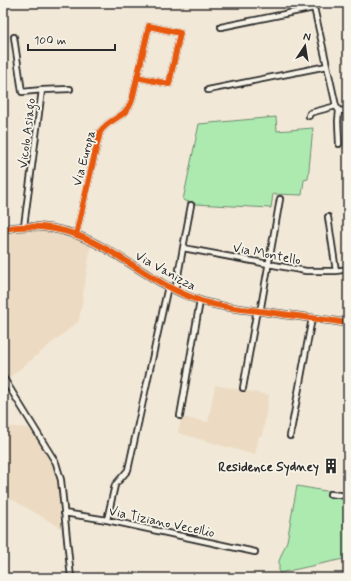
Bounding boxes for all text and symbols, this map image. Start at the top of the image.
scale bar [28,26,115,52]
north arrow [285,26,325,66]
text: N [302,30,312,45]
text: 100 m [34,33,66,49]
street label: Vicolo Asiago [15,97,42,170]
street label: Via Europa [69,128,100,188]
street label: Via Montello [231,240,302,269]
street label: Via Vanizza [132,248,199,295]
building icon: Residence Sydney [322,457,340,475]
place label: Residence Sydney [218,459,319,476]
street label: Via Tiziano Vecellio [107,503,217,542]

